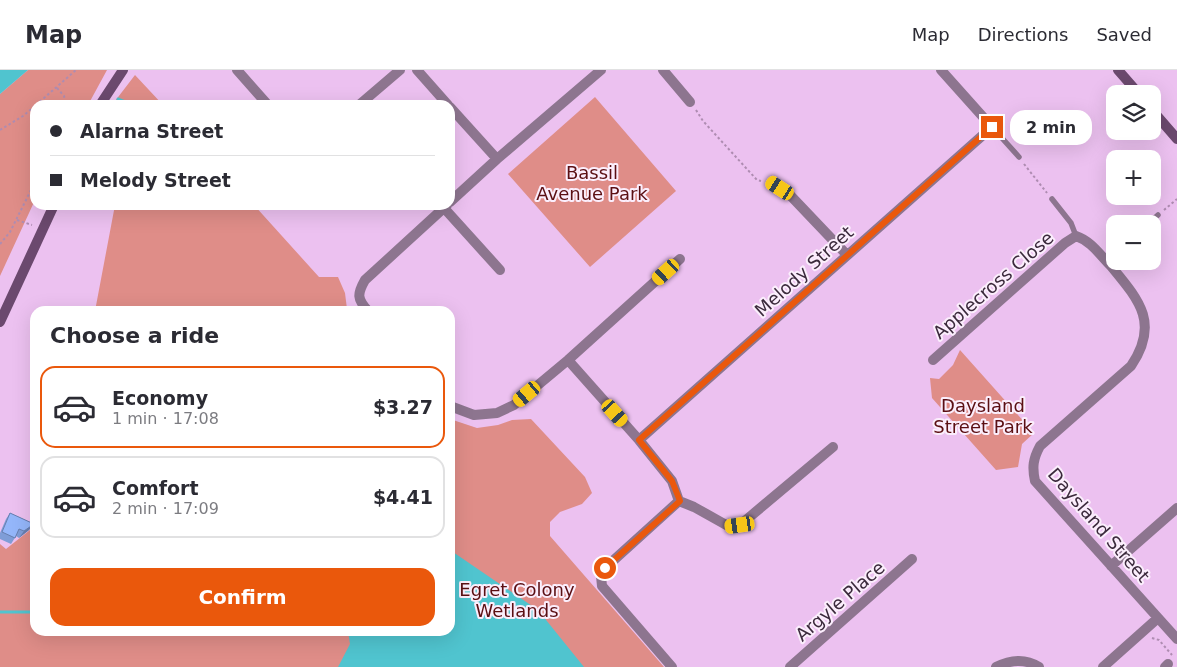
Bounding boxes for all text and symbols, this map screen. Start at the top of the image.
text: Map [25,21,82,49]
text: Map [912,24,950,45]
text: Directions [978,24,1068,45]
text: Saved [1096,24,1152,45]
map controls [1106,85,1161,270]
button: layers [1106,85,1161,140]
callout: 2 min [1010,110,1092,144]
route end [981,116,1003,138]
text: 2 min [1026,118,1076,137]
text: Alarna Street [80,120,223,142]
button: + [1106,150,1161,205]
park label: Bassil Avenue Park [536,162,648,204]
text: Melody Street [80,169,231,191]
car [763,174,796,202]
button: − [1106,215,1161,270]
street label: Melody Street [750,221,858,321]
street label: Applecross Close [928,227,1058,343]
car [649,256,682,288]
text: Choose a ride [50,323,219,348]
car [510,379,543,409]
icon: car [52,385,97,430]
text: Economy [112,387,208,409]
park label: Daysland Street Park [933,395,1033,437]
text: $3.27 [373,396,433,418]
car [599,397,630,429]
text: 1 min · 17:08 [112,409,219,428]
street label: Daysland Street [1044,464,1154,586]
icon: car [52,475,97,520]
text: Comfort [112,477,199,499]
text: $4.41 [373,486,433,508]
text: 2 min · 17:09 [112,499,219,518]
car [724,515,755,535]
route start [594,557,616,579]
street label: Argyle Place [791,557,889,645]
button: Confirm [50,568,435,626]
park label: Egret Colony Wetlands [459,579,575,621]

